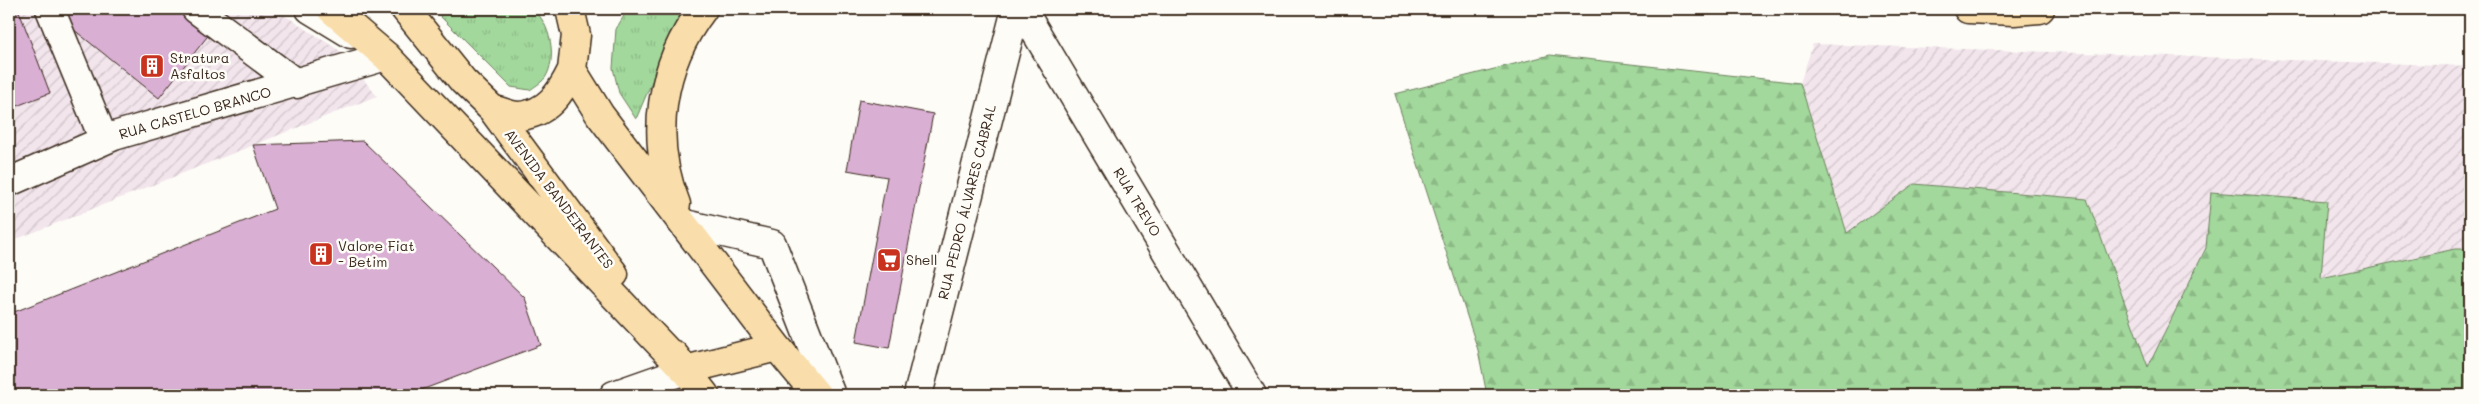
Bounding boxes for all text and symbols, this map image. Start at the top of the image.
place label: Stratura Asfaltos [170,48,229,83]
building icon: Stratura Asfaltos [139,53,165,79]
street label: RUA CASTELO BRANCO [117,82,273,143]
street label: RUA PEDRO ÁLVARES CABRAL [933,102,1000,302]
street label: AVENIDA BANDEIRANTES [501,125,618,272]
street label: RUA TREVO [1109,164,1165,240]
place label: Valore Fiat - Betim [338,236,415,271]
building icon: Valore Fiat - Betim [308,241,334,267]
supermarket icon: Shell [876,247,902,273]
place label: Shell [906,250,937,269]

